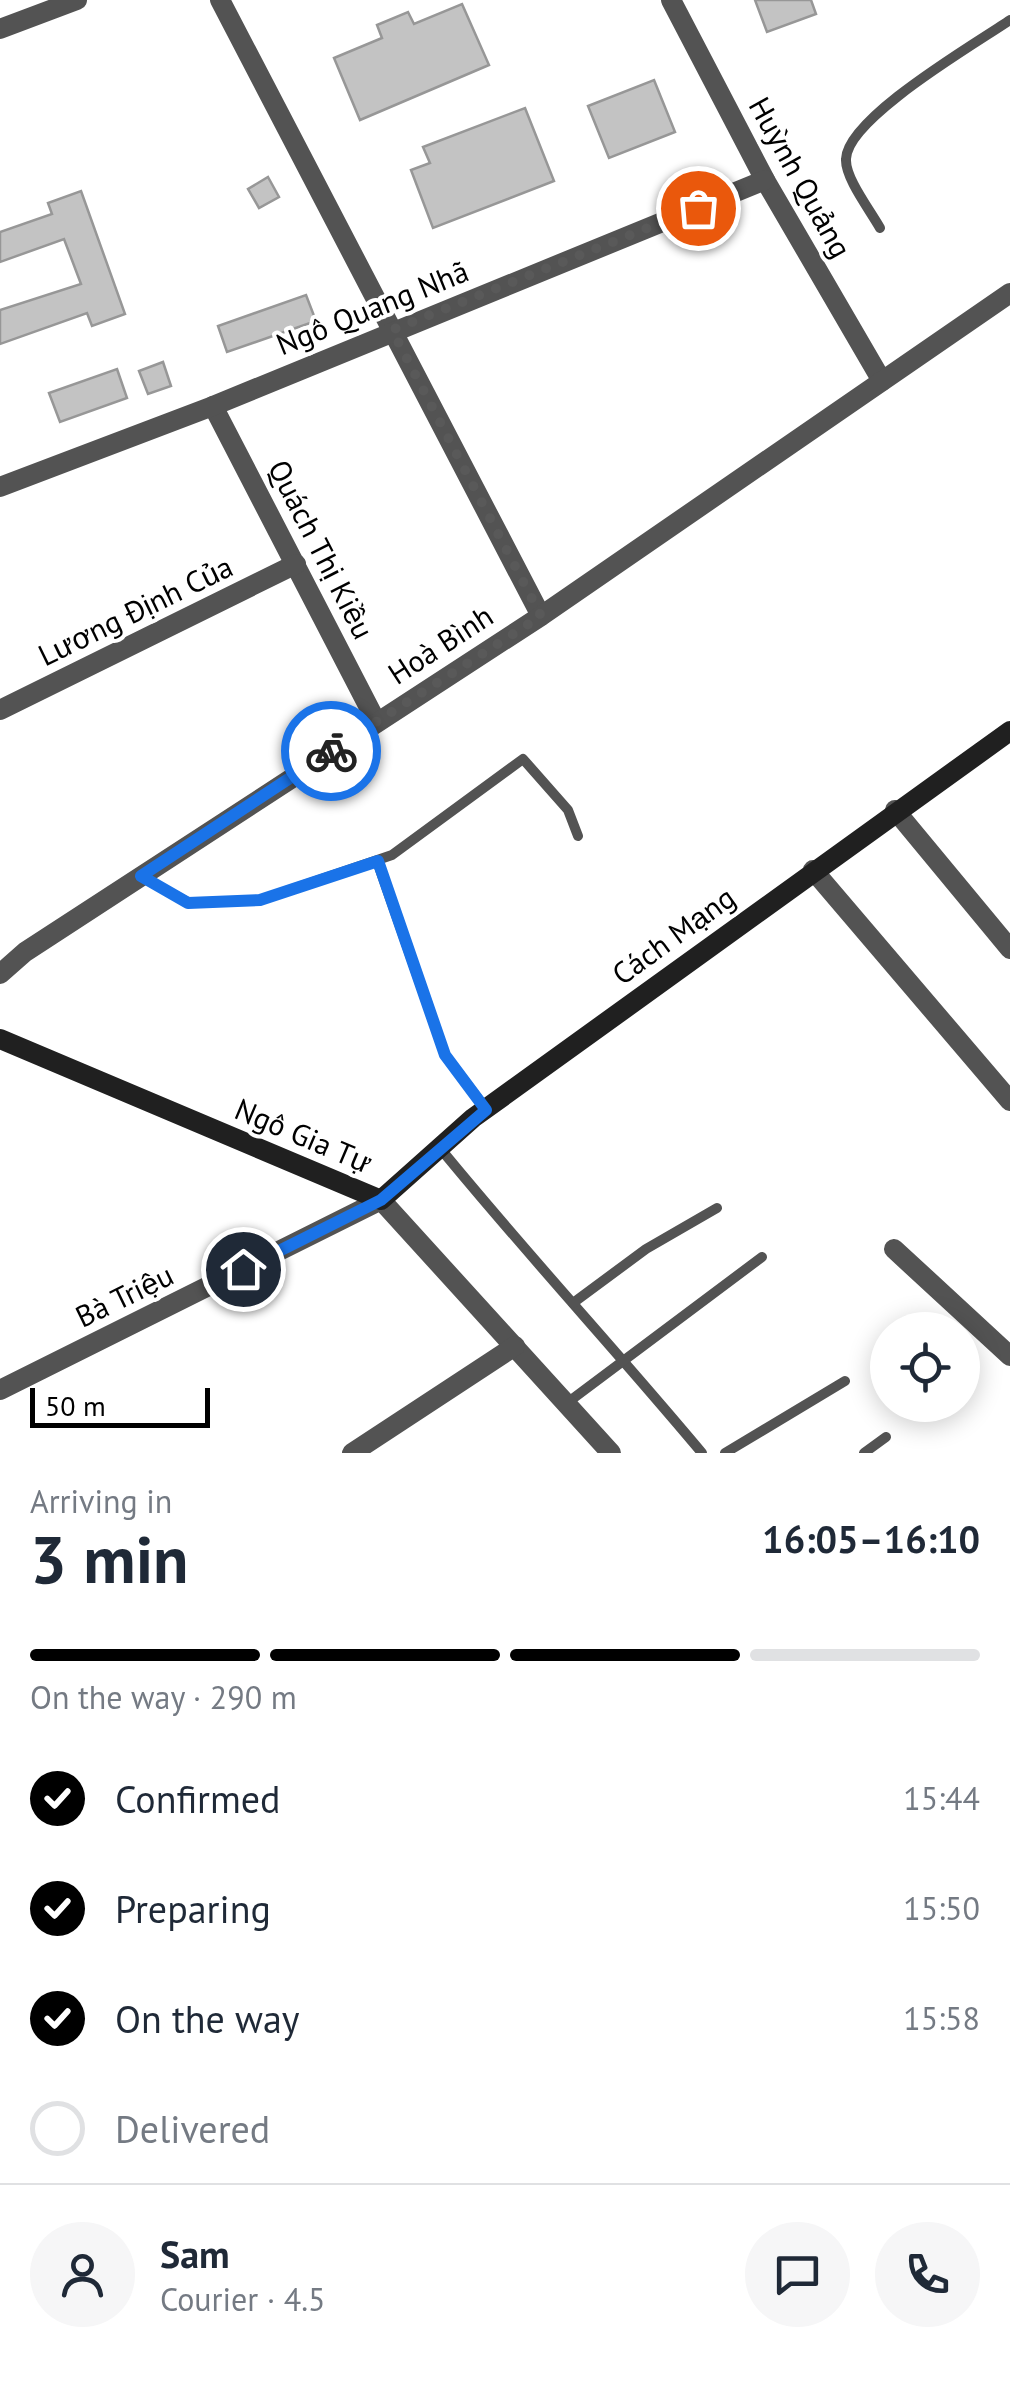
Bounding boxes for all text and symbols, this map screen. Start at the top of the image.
street label: Huỳnh Quảng [741,90,861,264]
pin [656,166,741,251]
icon: bag [671,181,726,236]
street label: Ngô Quang Nhã [270,251,474,363]
street label: Quách Thị Kiều [260,453,384,645]
street label: Lương Định Của [31,546,239,674]
street label: Hoà Bình [380,596,500,692]
courier [281,701,381,801]
icon: bike [304,724,359,779]
street label: Cách Mạng [604,877,742,993]
street label: Ngô Gia Tự [229,1089,379,1181]
pin [201,1227,286,1312]
icon: home [216,1242,271,1297]
street label: Bà Triệu [69,1255,179,1335]
map controls [870,1312,980,1422]
button: locate [870,1312,980,1422]
scale bar [30,1383,210,1428]
text: 50 m [45,1387,106,1424]
text: Arriving in [30,1480,172,1522]
text: 16:05–16:10 [762,1514,980,1563]
text: 3 min [30,1517,189,1601]
text: On the way · 290 m [30,1676,297,1718]
icon: check [30,1771,85,1826]
text: Confirmed [115,1774,281,1823]
text: 15:44 [903,1777,980,1819]
icon: check [30,1881,85,1936]
text: Preparing [115,1884,271,1933]
text: 15:50 [903,1887,980,1929]
icon: check [30,1991,85,2046]
text: On the way [115,1994,300,2043]
text: 15:58 [903,1997,980,2039]
text: Delivered [115,2104,270,2153]
button: person [30,2222,135,2327]
button: chat [745,2222,850,2327]
button: phone [875,2222,980,2327]
text: Sam [160,2229,230,2278]
text: Courier · 4.5 [160,2278,326,2320]

